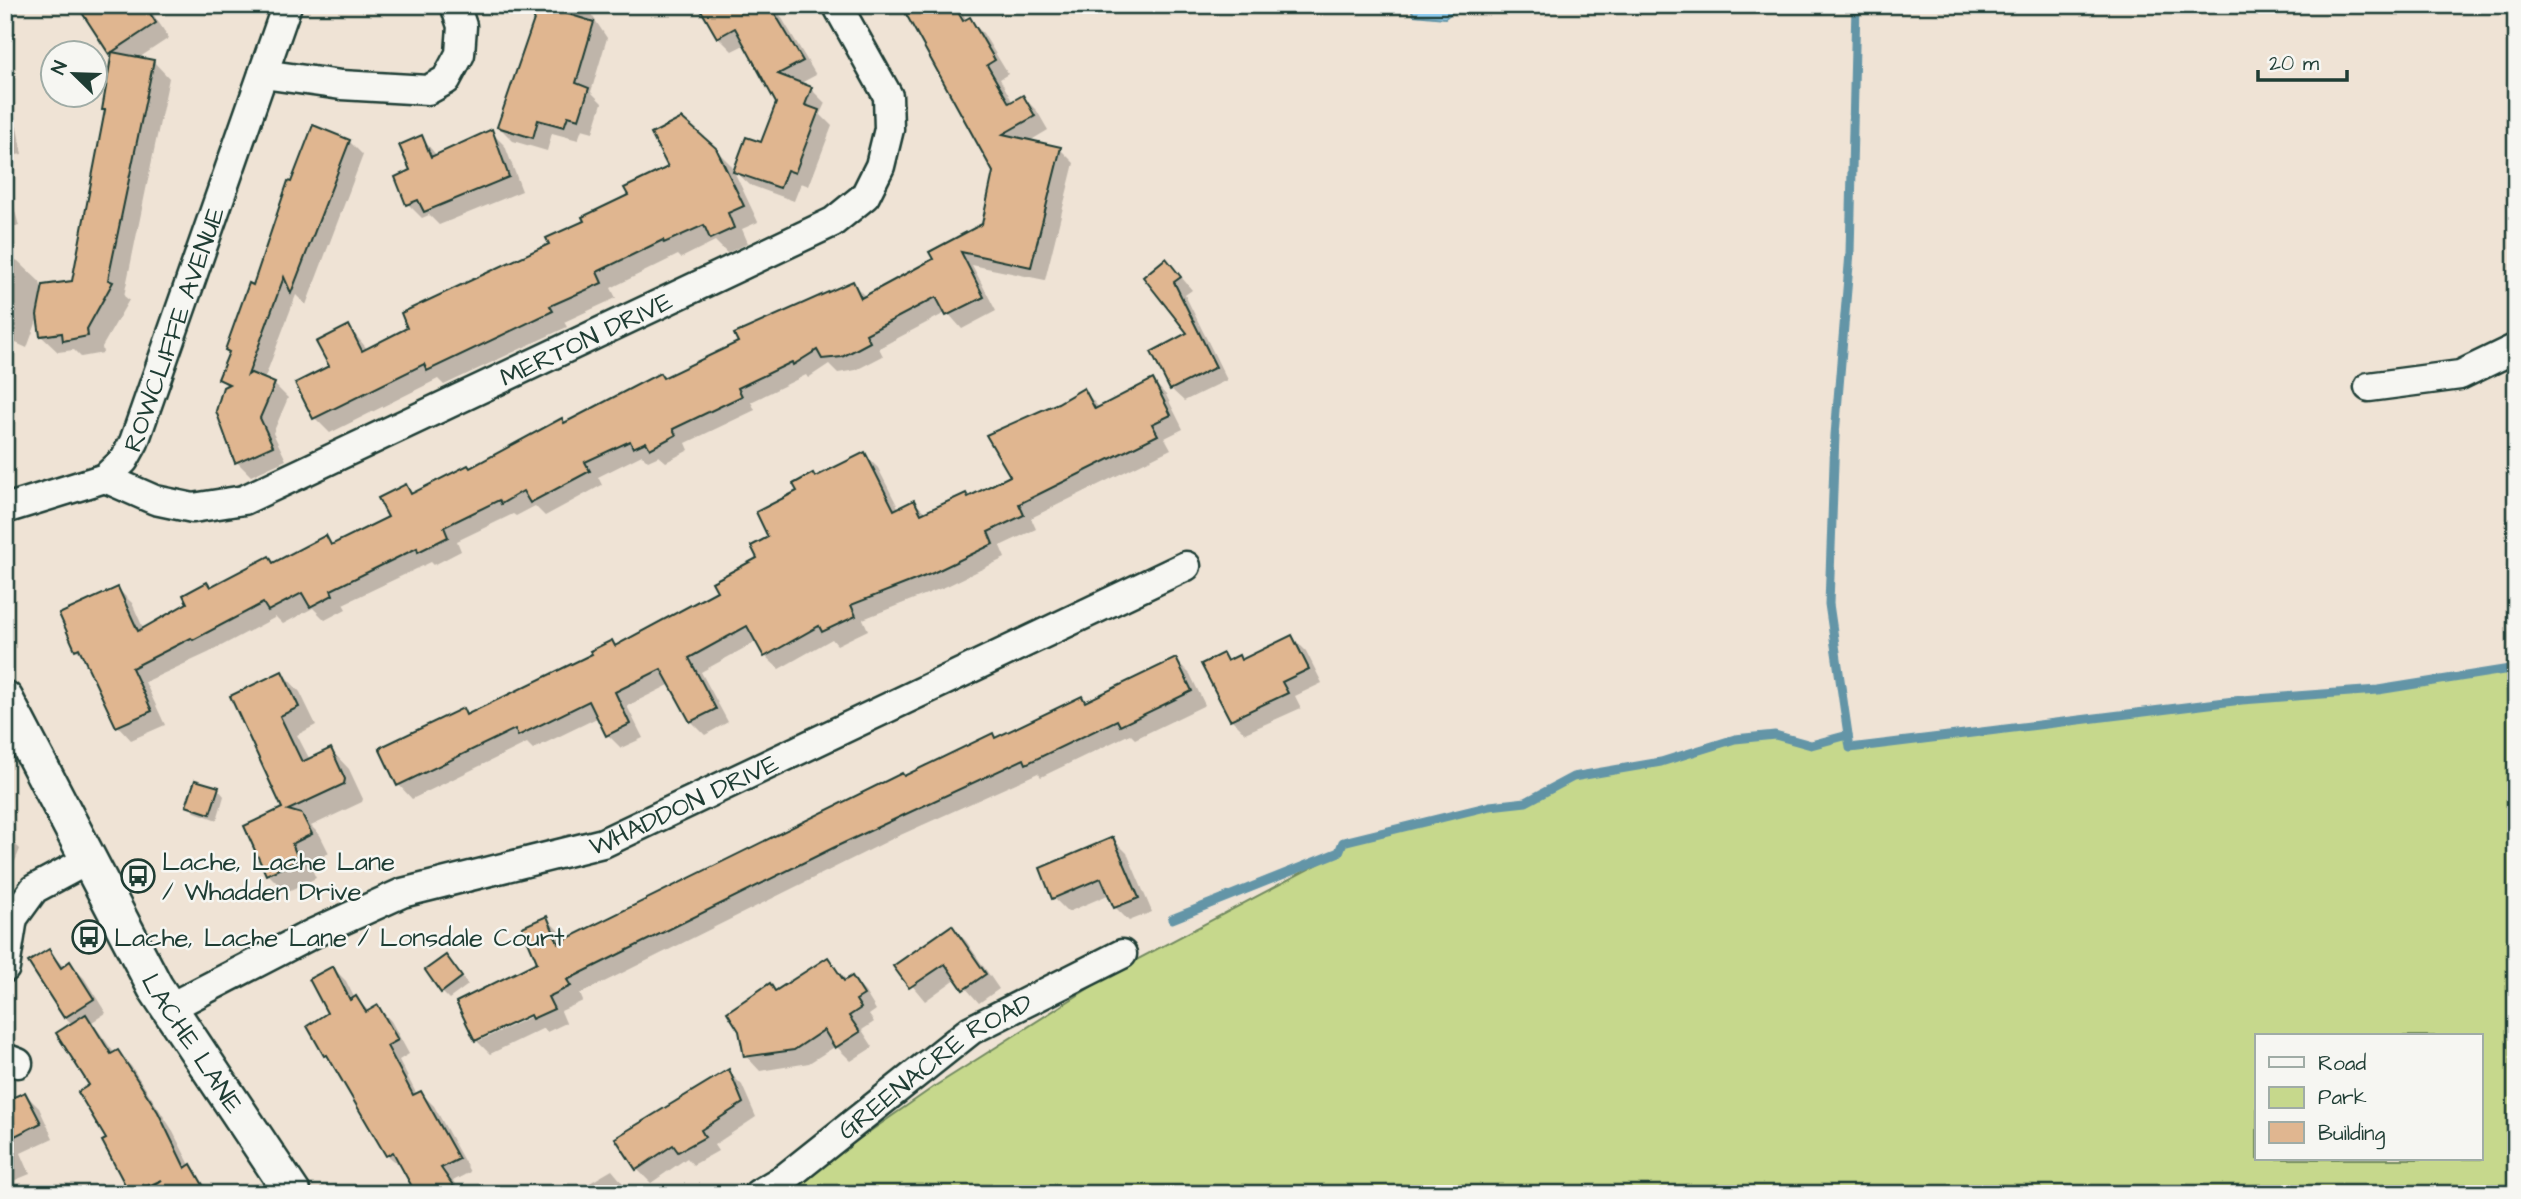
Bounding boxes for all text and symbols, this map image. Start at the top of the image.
north arrow [38,38,108,108]
scale bar [2258,38,2348,82]
text: 20 m [2269,49,2320,78]
text: N [45,57,75,79]
street label: ROWCLIFFE AVENUE [115,202,234,457]
street label: MERTON DRIVE [494,283,678,396]
street label: WHADDON DRIVE [585,745,784,865]
place label: Lache, Lache Lane / Whadden Drive [162,844,395,910]
bus stop icon: Lache, Lache Lane / Whadden Drive [119,857,157,895]
bus stop icon: Lache, Lache Lane / Lonsdale Court [70,918,108,956]
place label: Lache, Lache Lane / Lonsdale Court [114,920,565,956]
street label: LACHE LANE [132,967,251,1121]
street label: GREENACRE ROAD [830,985,1039,1148]
legend [2255,1034,2482,1160]
text: Road [2318,1049,2366,1078]
text: Park [2318,1083,2367,1112]
text: Building [2318,1119,2386,1150]

